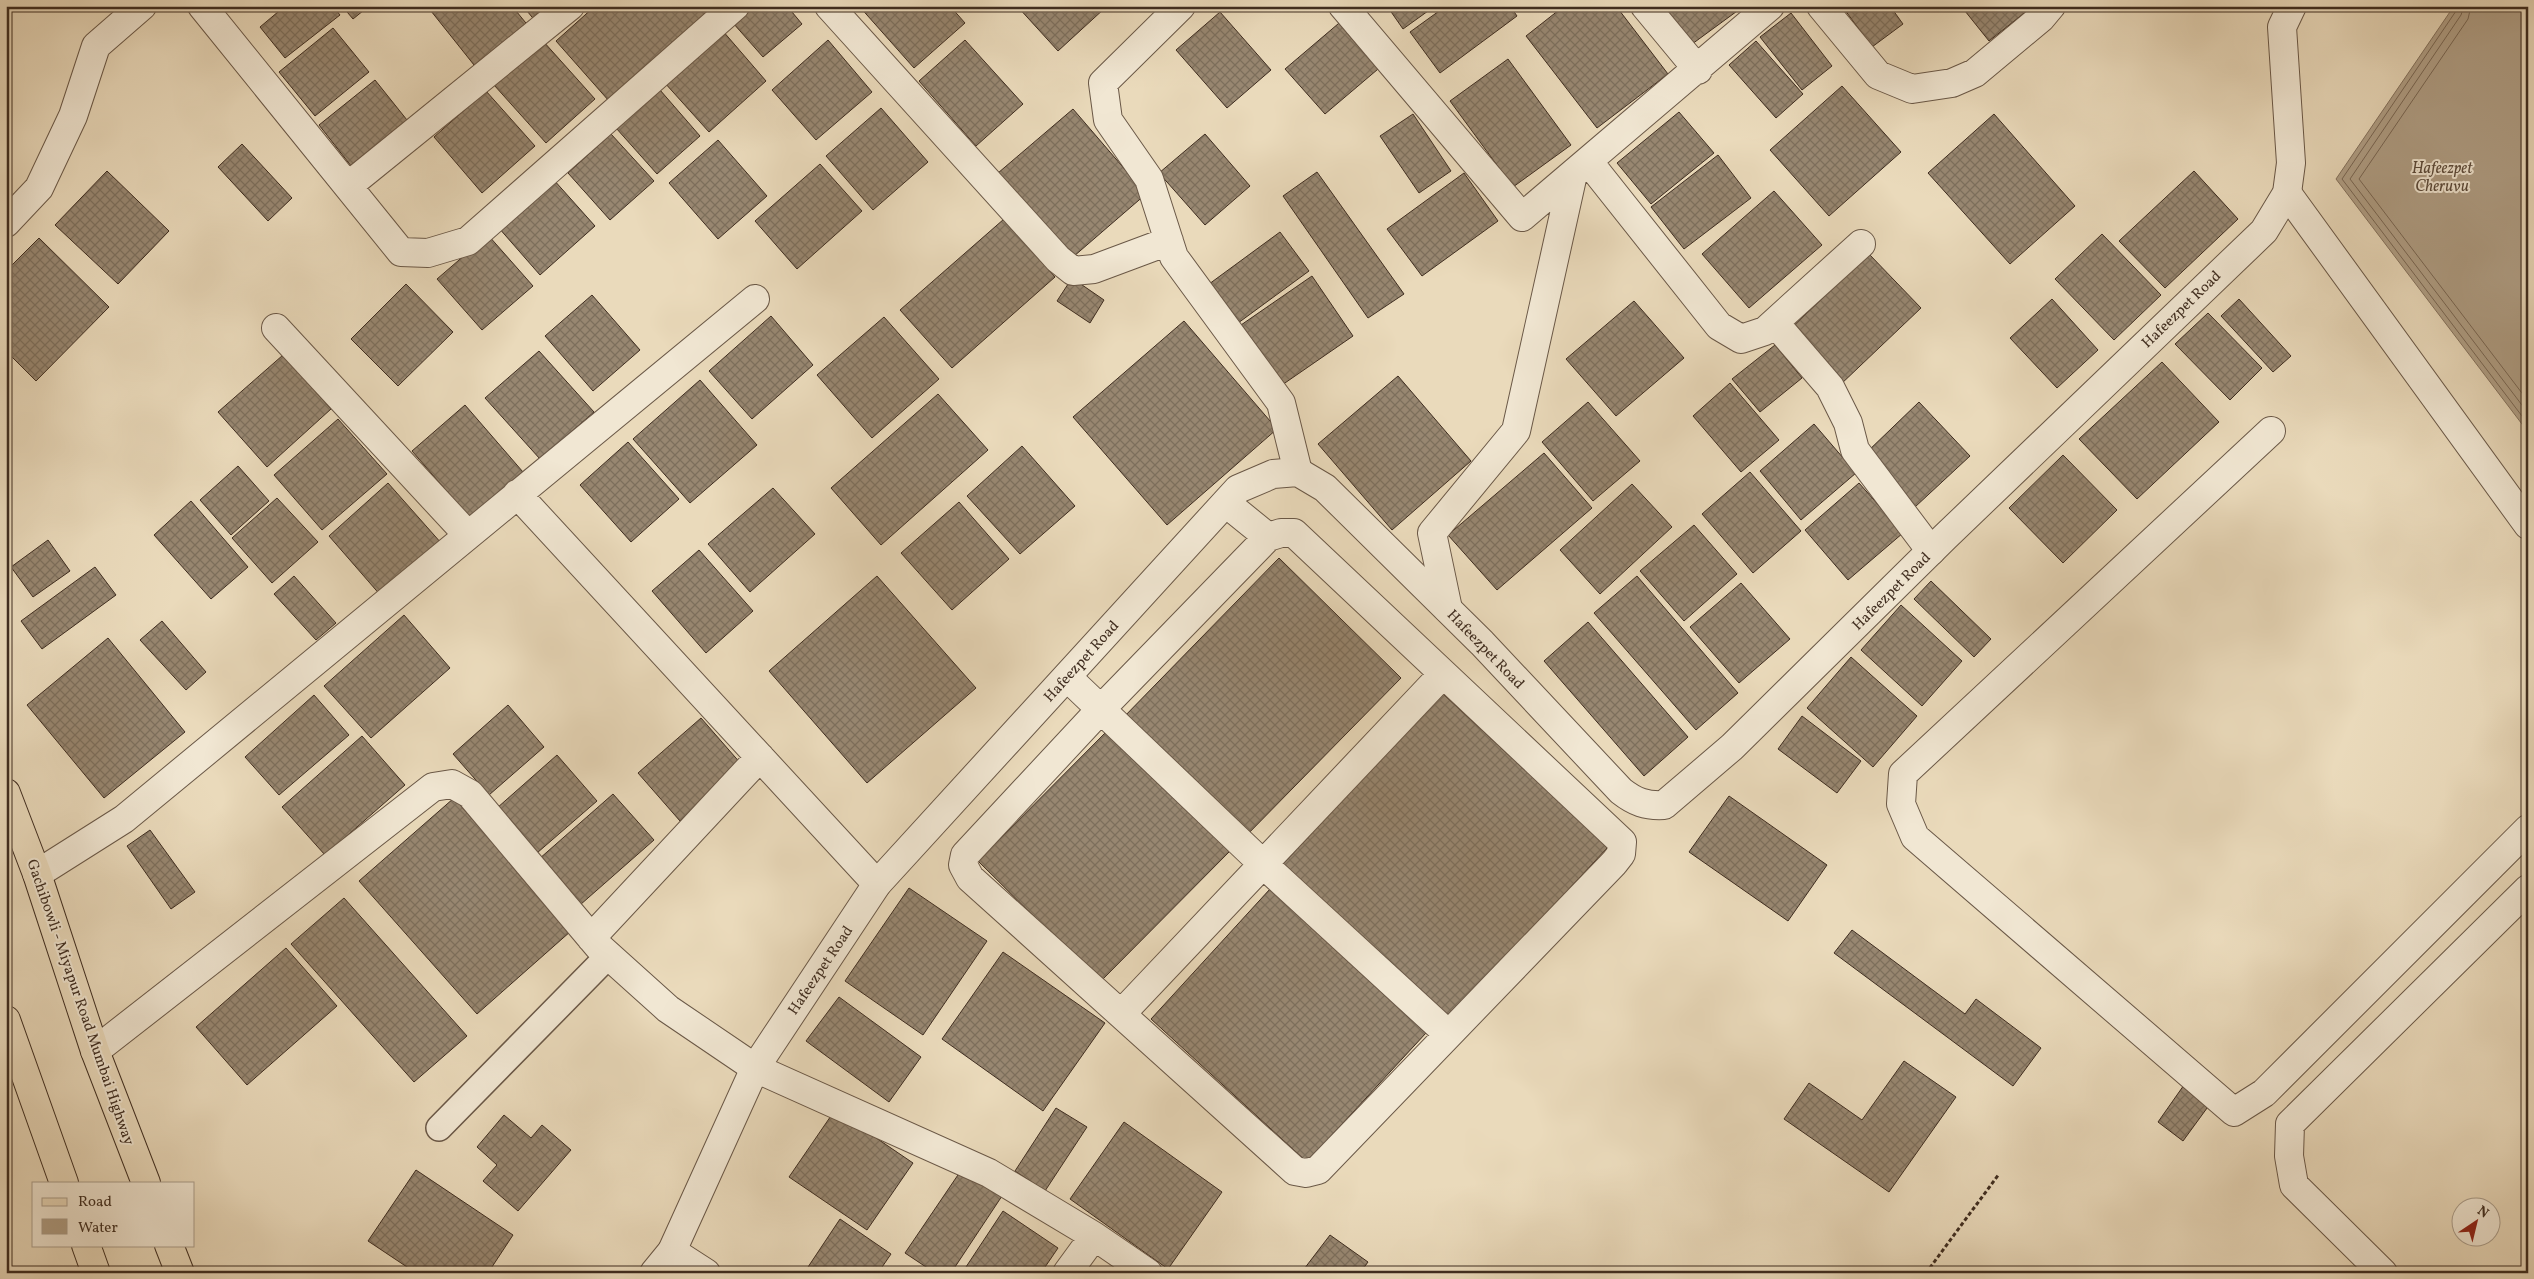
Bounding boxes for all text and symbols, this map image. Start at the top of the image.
water label: Hafeezpet Cheruvu [2412,158,2473,198]
street label: Hafeezpet Road [2138,267,2227,354]
street label: Hafeezpet Road [1848,548,1936,636]
street label: Hafeezpet Road [1441,606,1528,695]
street label: Hafeezpet Road [1040,617,1125,707]
street label: Gachibowli - Miyapur Road Mumbai Highway [21,857,139,1148]
street label: Hafeezpet Road [784,922,859,1020]
legend [32,1182,195,1246]
text: Road [78,1192,112,1213]
north arrow [2452,1196,2502,1246]
text: N [2473,1202,2492,1223]
text: Water [78,1218,118,1239]

